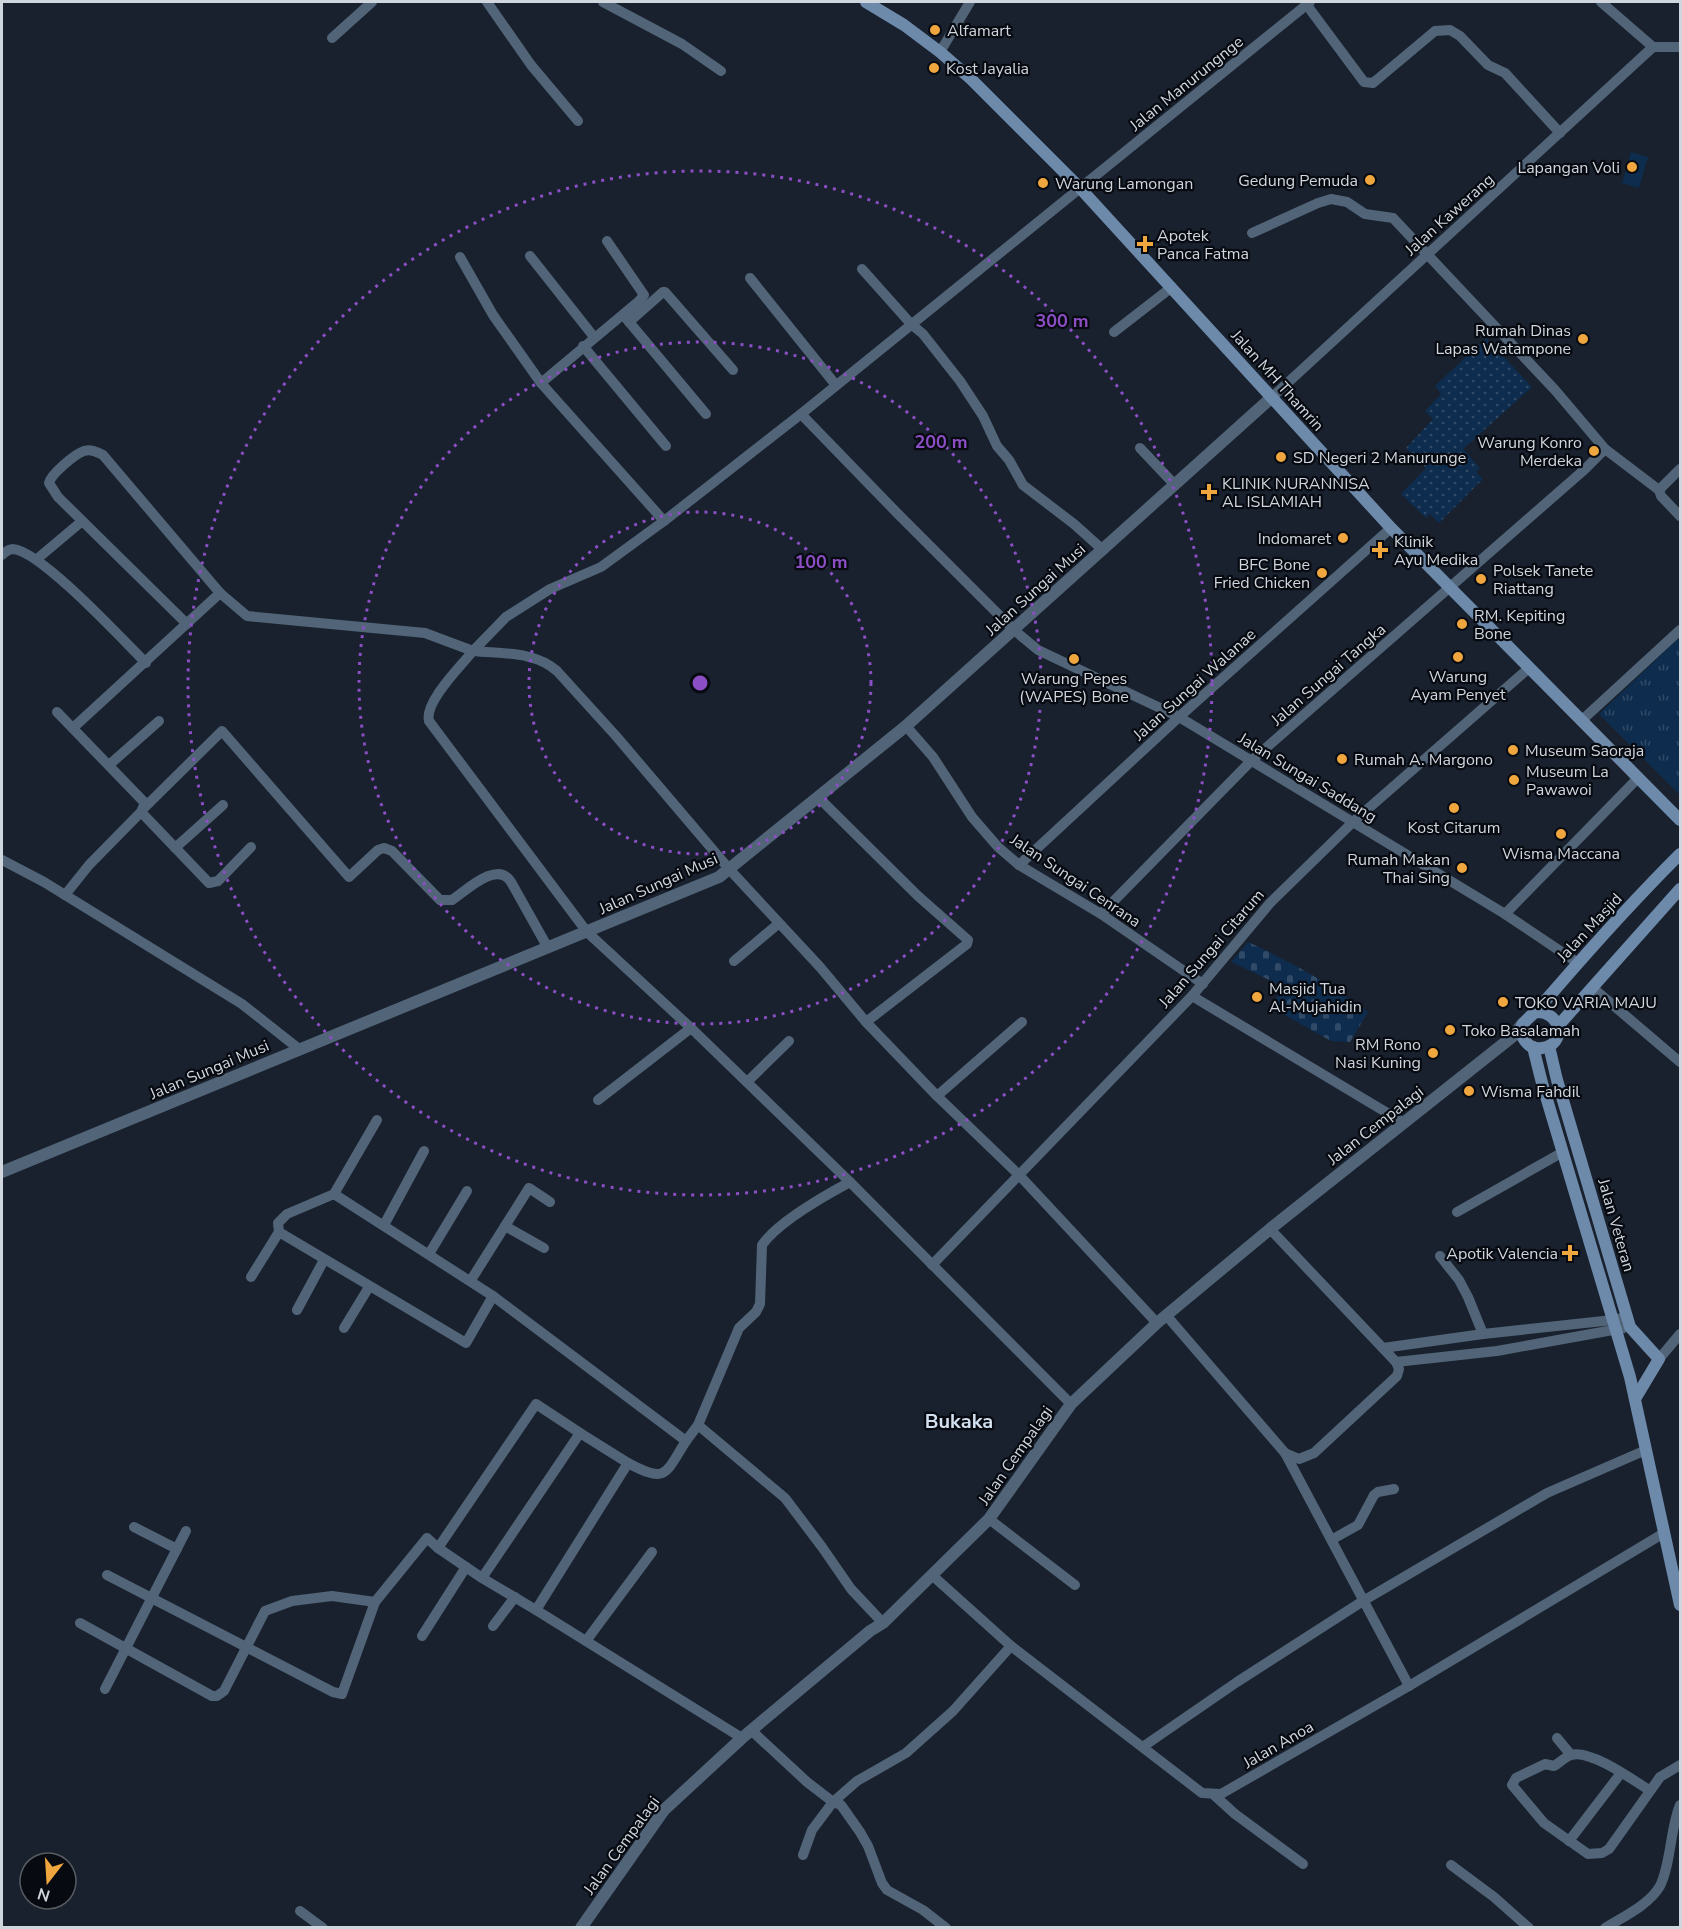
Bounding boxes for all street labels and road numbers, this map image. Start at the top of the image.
street label: Jalan Manurungnge [1124,31,1248,137]
street label: Jalan Kawerang [1400,169,1499,261]
street label: Jalan MH Thamrin [1225,324,1329,436]
street label: Jalan Sungai Musi [980,539,1090,641]
street label: Jalan Sungai Tangka [1266,619,1391,731]
street label: Jalan Sungai Walanae [1128,624,1261,746]
street label: Jalan Sungai Saddang [1233,727,1381,828]
street label: Jalan Sungai Cenrana [1005,828,1145,933]
street label: Jalan Sungai Musi [595,848,721,920]
street label: Jalan Sungai Citarum [1153,885,1269,1013]
street label: Jalan Masjid [1551,888,1627,968]
street label: Jalan Sungai Musi [145,1035,272,1105]
street label: Jalan Cempalagi [1322,1081,1428,1171]
street label: Jalan Veteran [1592,1175,1640,1274]
street label: Jalan Cempalagi [973,1402,1058,1510]
street label: Jalan Anoa [1238,1716,1318,1774]
street label: Jalan Cempalagi [578,1792,665,1900]

